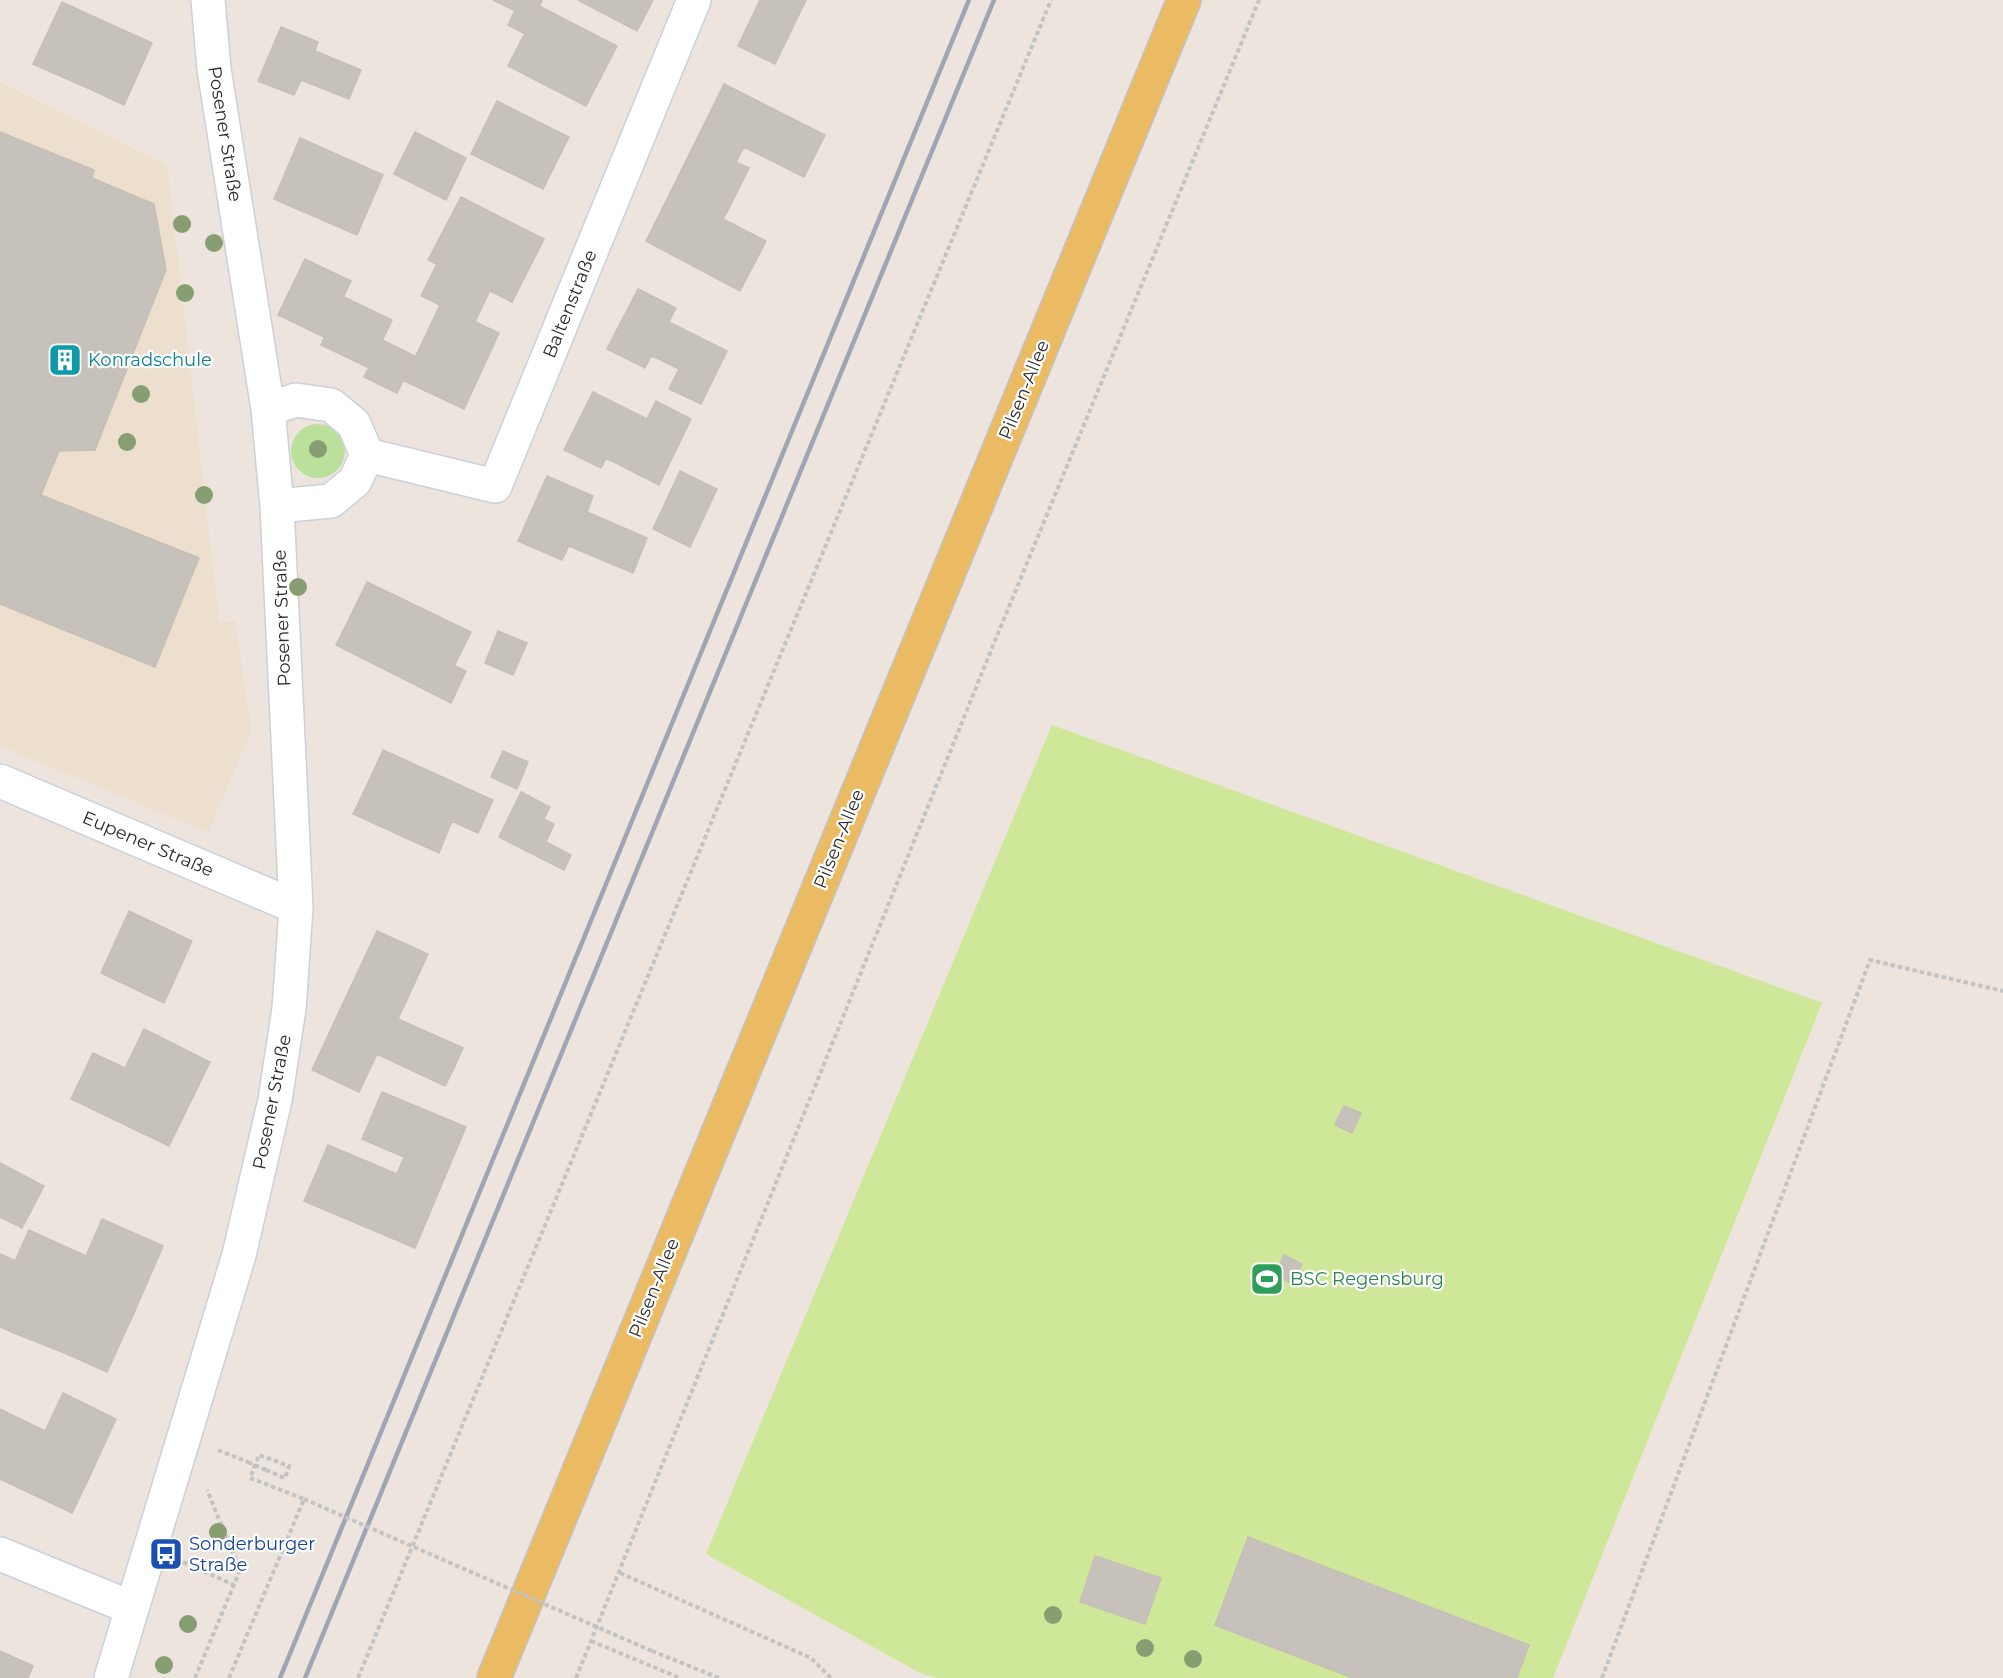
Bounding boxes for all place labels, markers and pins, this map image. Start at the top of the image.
building icon: Konradschule [47,342,83,378]
place label: Konradschule [88,349,212,371]
sports icon: BSC Regensburg [1249,1261,1285,1297]
place label: BSC Regensburg [1290,1268,1444,1290]
place label: Sonderburger Straße [189,1533,315,1576]
bus stop icon: Sonderburger Straße [148,1536,184,1572]

